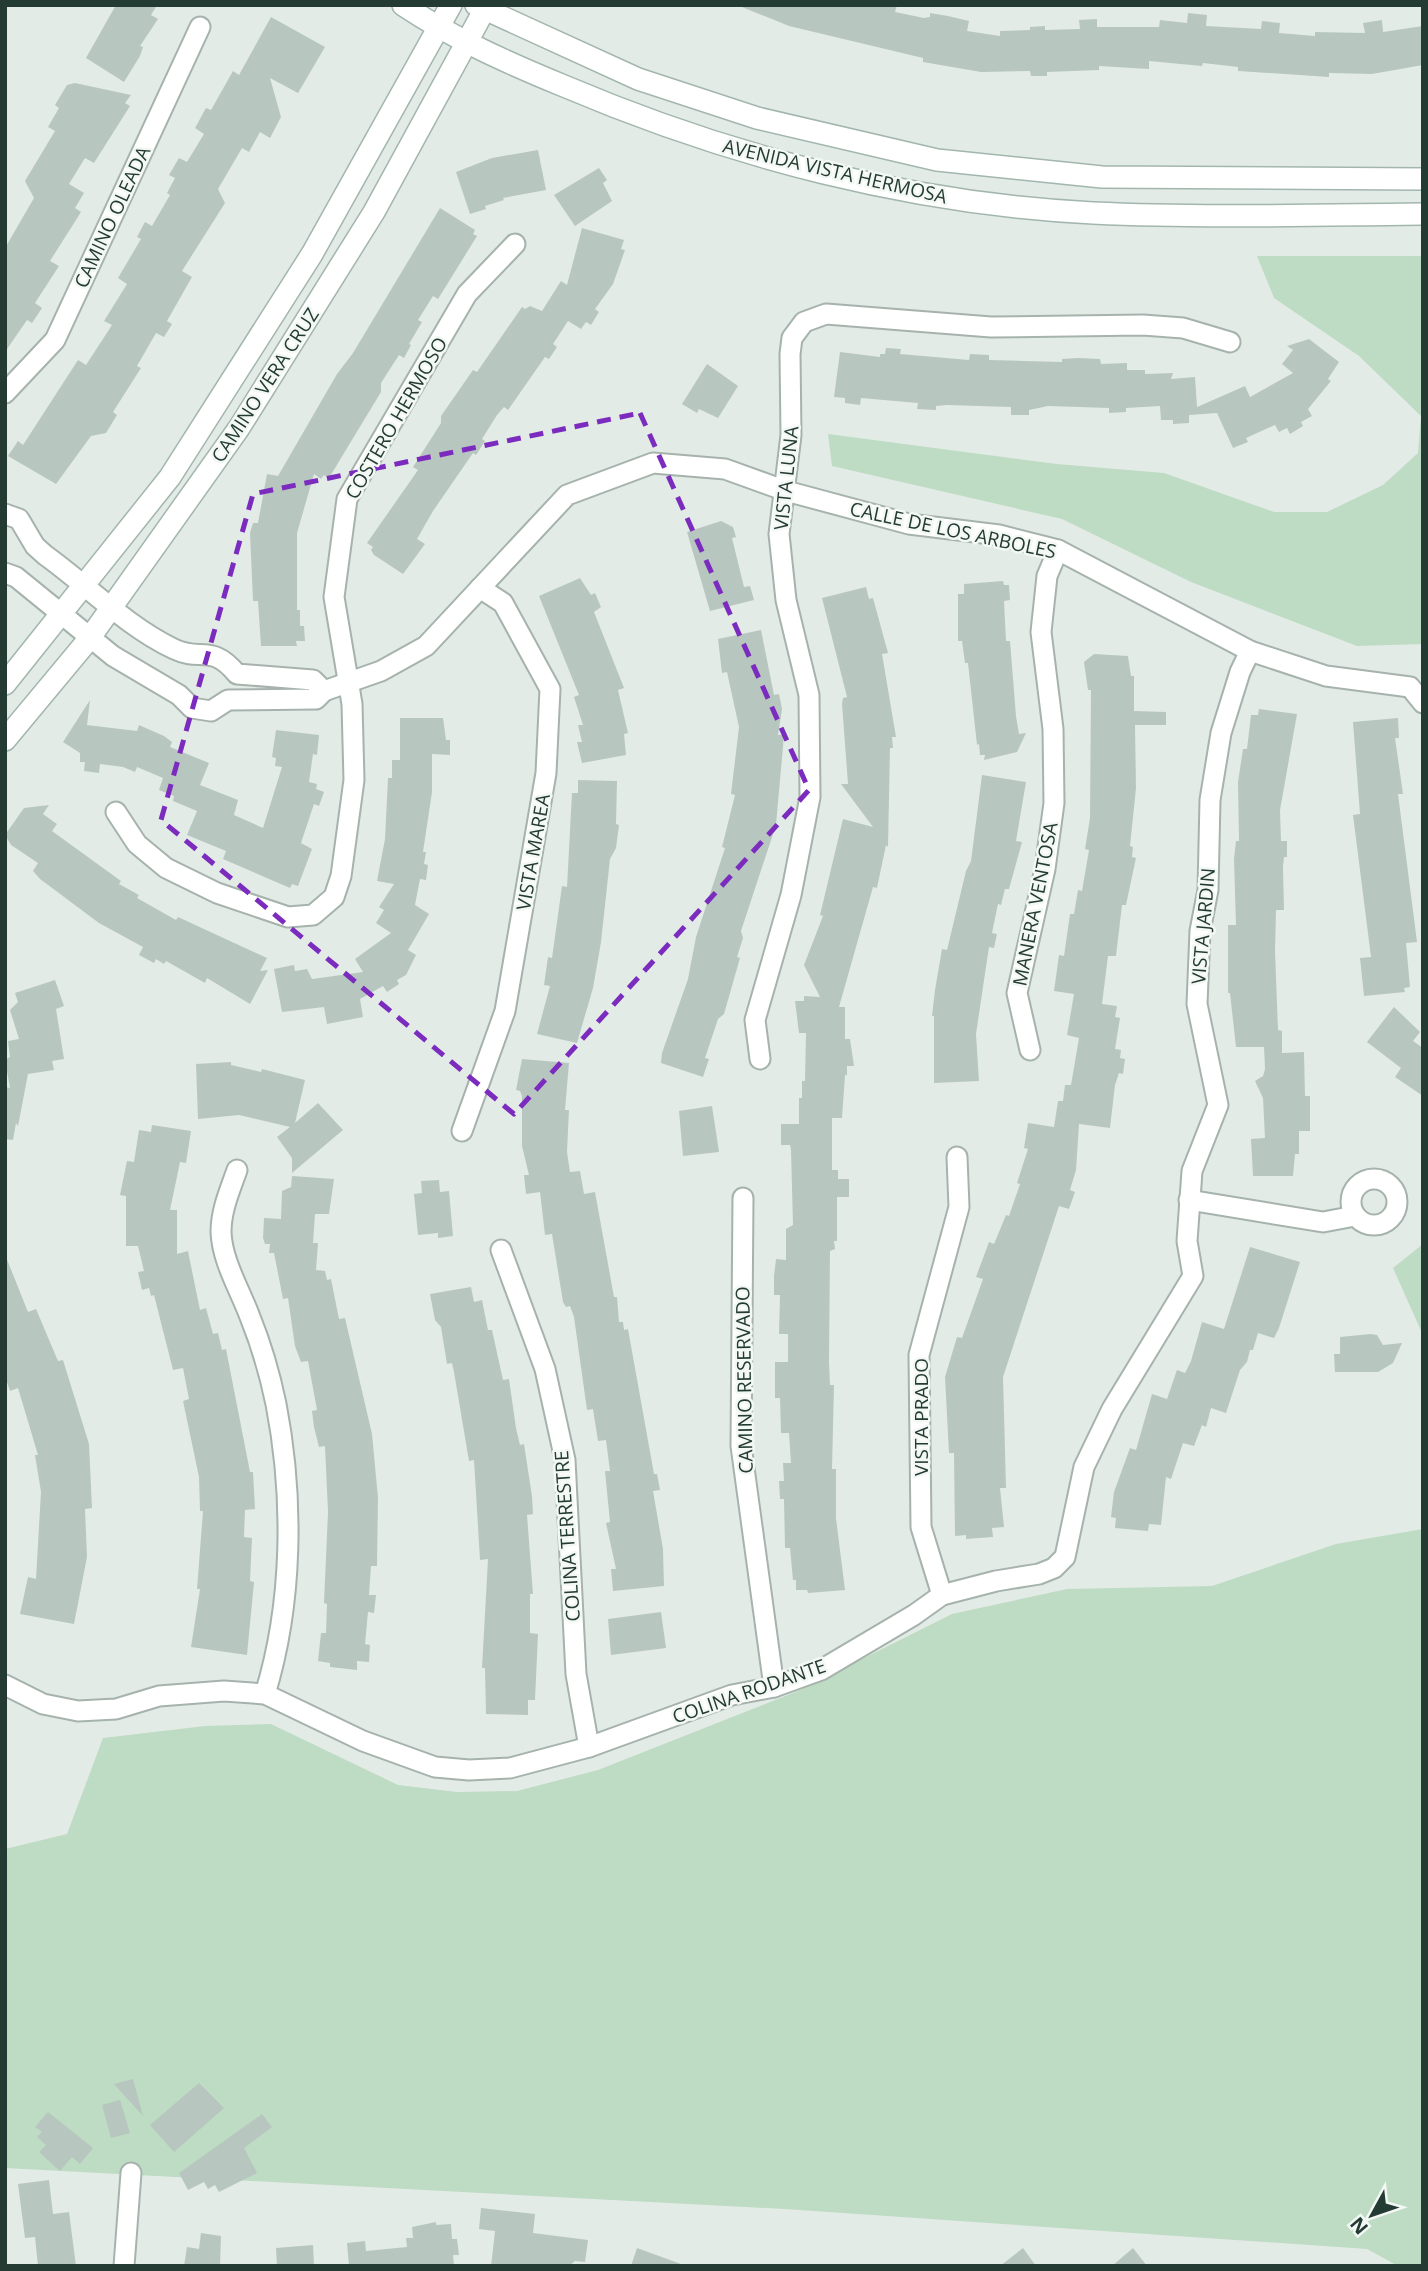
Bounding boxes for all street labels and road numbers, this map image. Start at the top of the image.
street label: AVENIDA VISTA HERMOSA [720,133,950,209]
street label: CAMINO OLEADA [68,142,156,292]
street label: CAMINO VERA CRUZ [205,303,325,467]
street label: COSTERO HERMOSO [339,332,453,504]
street label: VISTA LUNA [768,425,804,531]
street label: CALLE DE LOS ARBOLES [847,495,1059,565]
street label: VISTA MAREA [510,792,556,912]
street label: MANERA VENTOSA [1006,820,1064,988]
street label: VISTA JARDIN [1185,867,1221,985]
street label: CAMINO RESERVADO [729,1286,759,1474]
street label: VISTA PRADO [908,1358,934,1476]
street label: COLINA TERRESTRE [548,1450,586,1622]
street label: COLINA RODANTE [669,1653,829,1729]

